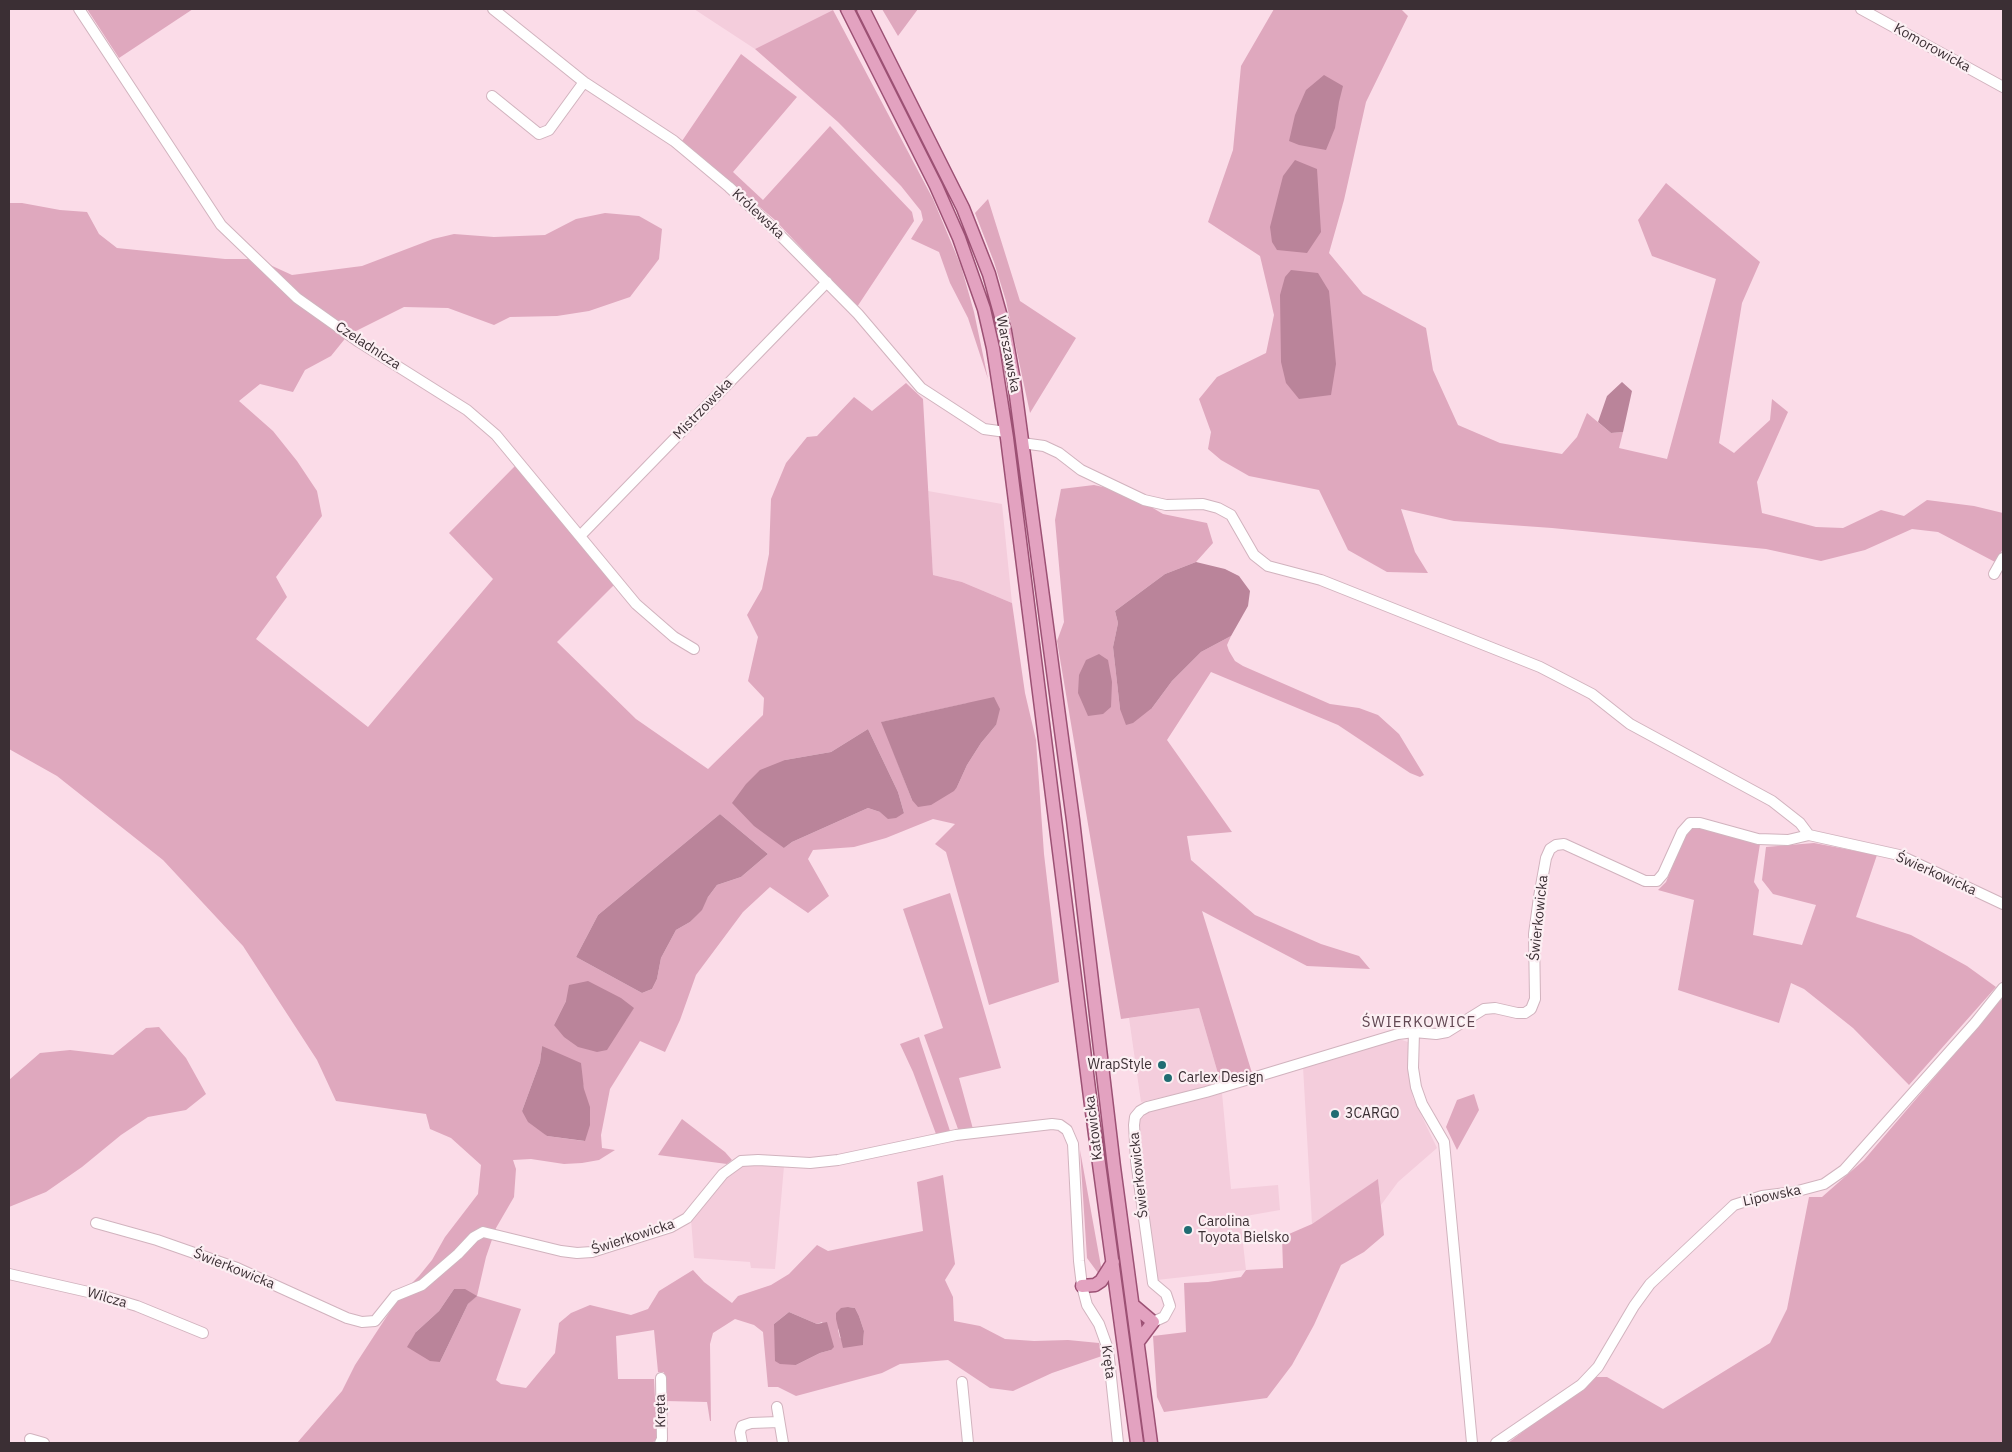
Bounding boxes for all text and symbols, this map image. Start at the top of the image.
street label: Komorowicka [1891,20,1973,76]
street label: Królewska [728,186,788,242]
street label: Warszawska [992,314,1024,394]
street label: Czeladnicza [332,319,404,373]
street label: Mistrzowska [670,375,736,443]
street label: Świerkowicka [1893,849,1979,899]
street label: Świerkowicka [1526,874,1552,962]
district label: ŚWIERKOWICE [1360,1014,1478,1032]
place label: WrapStyle [1087,1057,1152,1073]
marker: WrapStyle [1156,1059,1168,1071]
place label: Carlex Design [1178,1070,1264,1086]
marker: Carlex Design [1162,1072,1174,1084]
street label: Katowicka [1082,1095,1106,1161]
place label: 3CARGO [1345,1106,1400,1122]
marker: 3CARGO [1329,1108,1341,1120]
street label: Świerkowicka [1126,1131,1152,1219]
street label: Lipowska [1742,1182,1802,1210]
place label: Carolina Toyota Bielsko [1198,1214,1289,1246]
street label: Świerkowicka [589,1216,677,1258]
marker: Carolina Toyota Bielsko [1182,1224,1194,1236]
street label: Świerkowicka [191,1245,277,1293]
street label: Wilcza [85,1284,129,1312]
street label: Kręta [1097,1344,1119,1380]
street label: Kręta [652,1394,670,1428]

